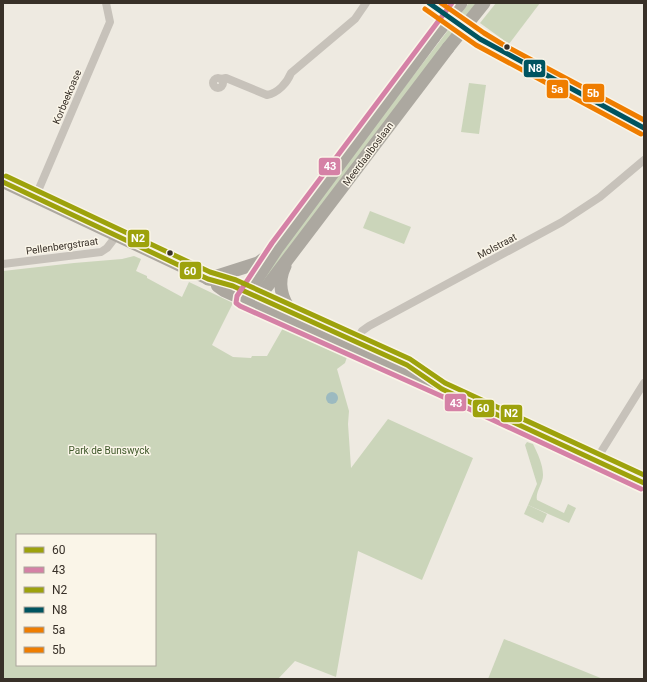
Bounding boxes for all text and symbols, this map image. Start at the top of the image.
unlabelled marker [502,42,512,52]
line badge: N8 [523,59,546,78]
text: N8 [528,62,542,75]
street label: Korbeekoase [51,68,83,126]
line badge: 5a [546,79,569,99]
text: 5a [551,83,563,96]
line badge: 5b [582,83,605,103]
text: 5b [587,87,599,100]
street label: Meerdaalboslaan [340,120,396,188]
line badge: 43 [318,157,341,176]
text: 43 [324,160,336,173]
line badge: N2 [127,229,150,248]
street label: Molstraat [476,231,518,261]
text: N2 [131,232,145,245]
street label: Pellenbergstraat [25,235,99,257]
unlabelled marker [165,248,175,258]
line badge: 60 [179,261,202,280]
text: 60 [184,265,196,278]
line badge: 43 [444,393,467,412]
text: 43 [450,397,462,410]
line badge: 60 [472,399,495,418]
text: 60 [477,402,489,415]
line badge: N2 [500,404,523,423]
text: N2 [504,407,518,420]
park label: Park de Bunswyck [69,445,150,456]
legend [16,534,156,666]
text: 60 [52,543,66,557]
text: 43 [52,563,66,577]
text: N2 [52,583,68,597]
text: N8 [52,603,68,617]
text: 5a [52,623,65,637]
text: 5b [52,643,66,657]

